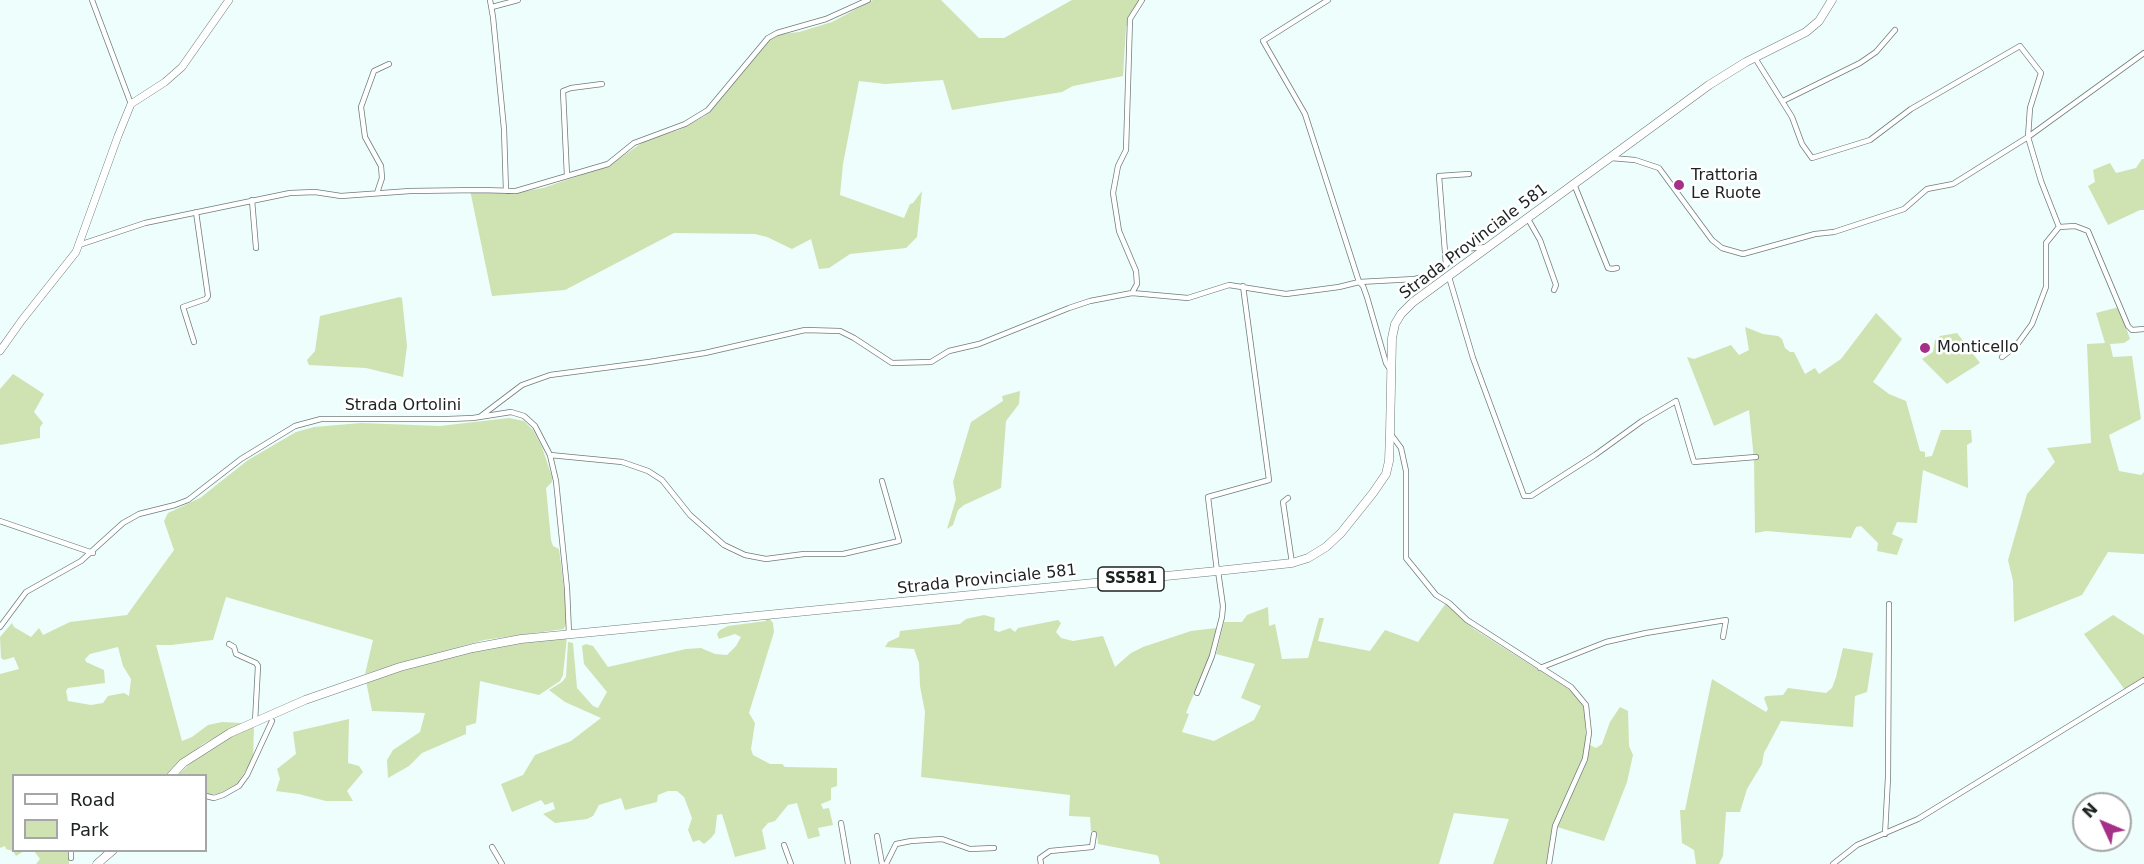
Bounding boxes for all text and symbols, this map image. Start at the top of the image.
place label: Trattoria Le Ruote [1691,166,1761,204]
marker: Trattoria Le Ruote [1672,178,1686,192]
street label: Strada Provinciale 581 [1396,180,1552,304]
place label: Monticello [1937,338,2019,358]
marker: Monticello [1918,341,1932,355]
street label: Strada Ortolini [345,396,461,416]
street label: Strada Provinciale 581 [896,561,1078,599]
road number: SS581 [1098,567,1164,591]
legend [12,774,207,852]
text: Road [70,789,115,810]
north arrow [2072,792,2132,852]
text: N [2079,799,2102,822]
text: Park [70,819,109,840]

